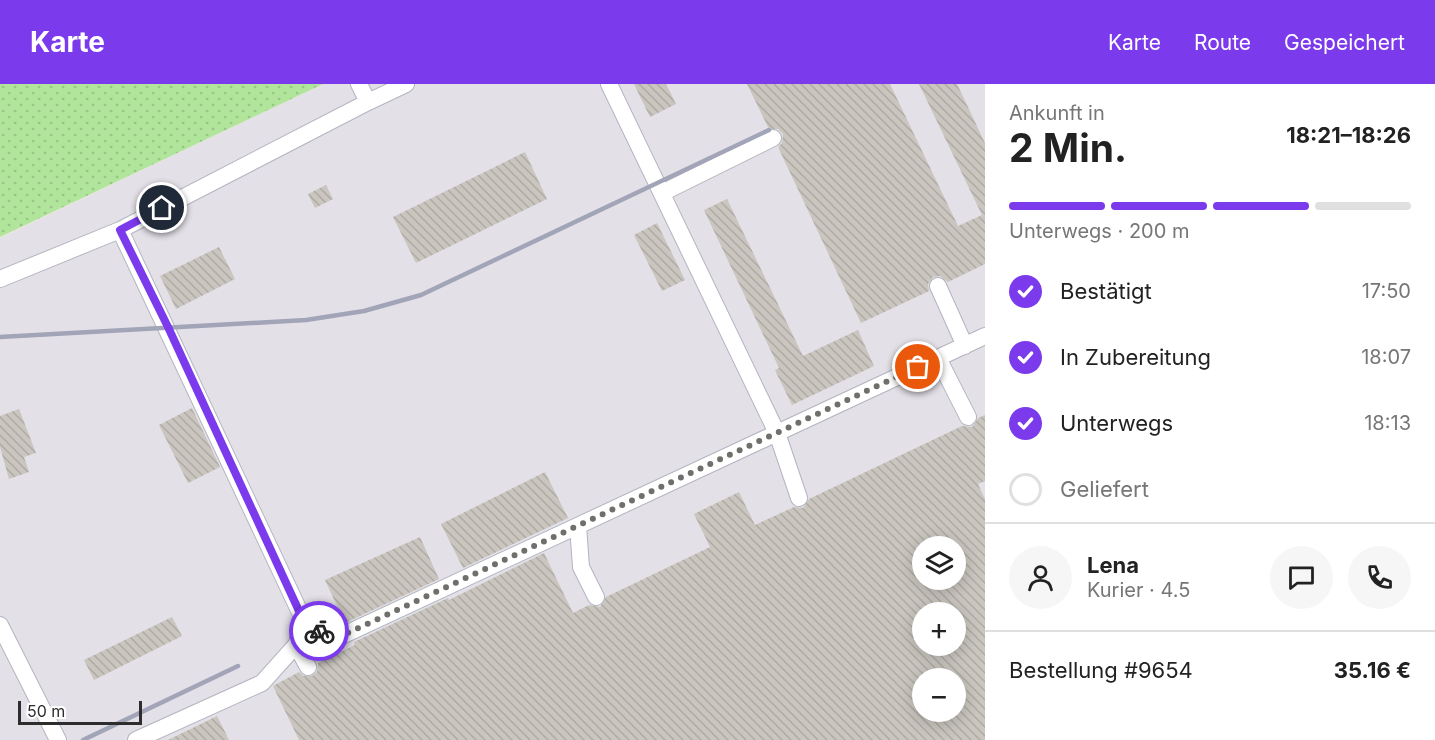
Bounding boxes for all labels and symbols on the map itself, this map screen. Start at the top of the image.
pin [136,182,187,233]
pin [892,341,943,392]
courier [289,601,349,661]
scale bar [18,698,142,726]

